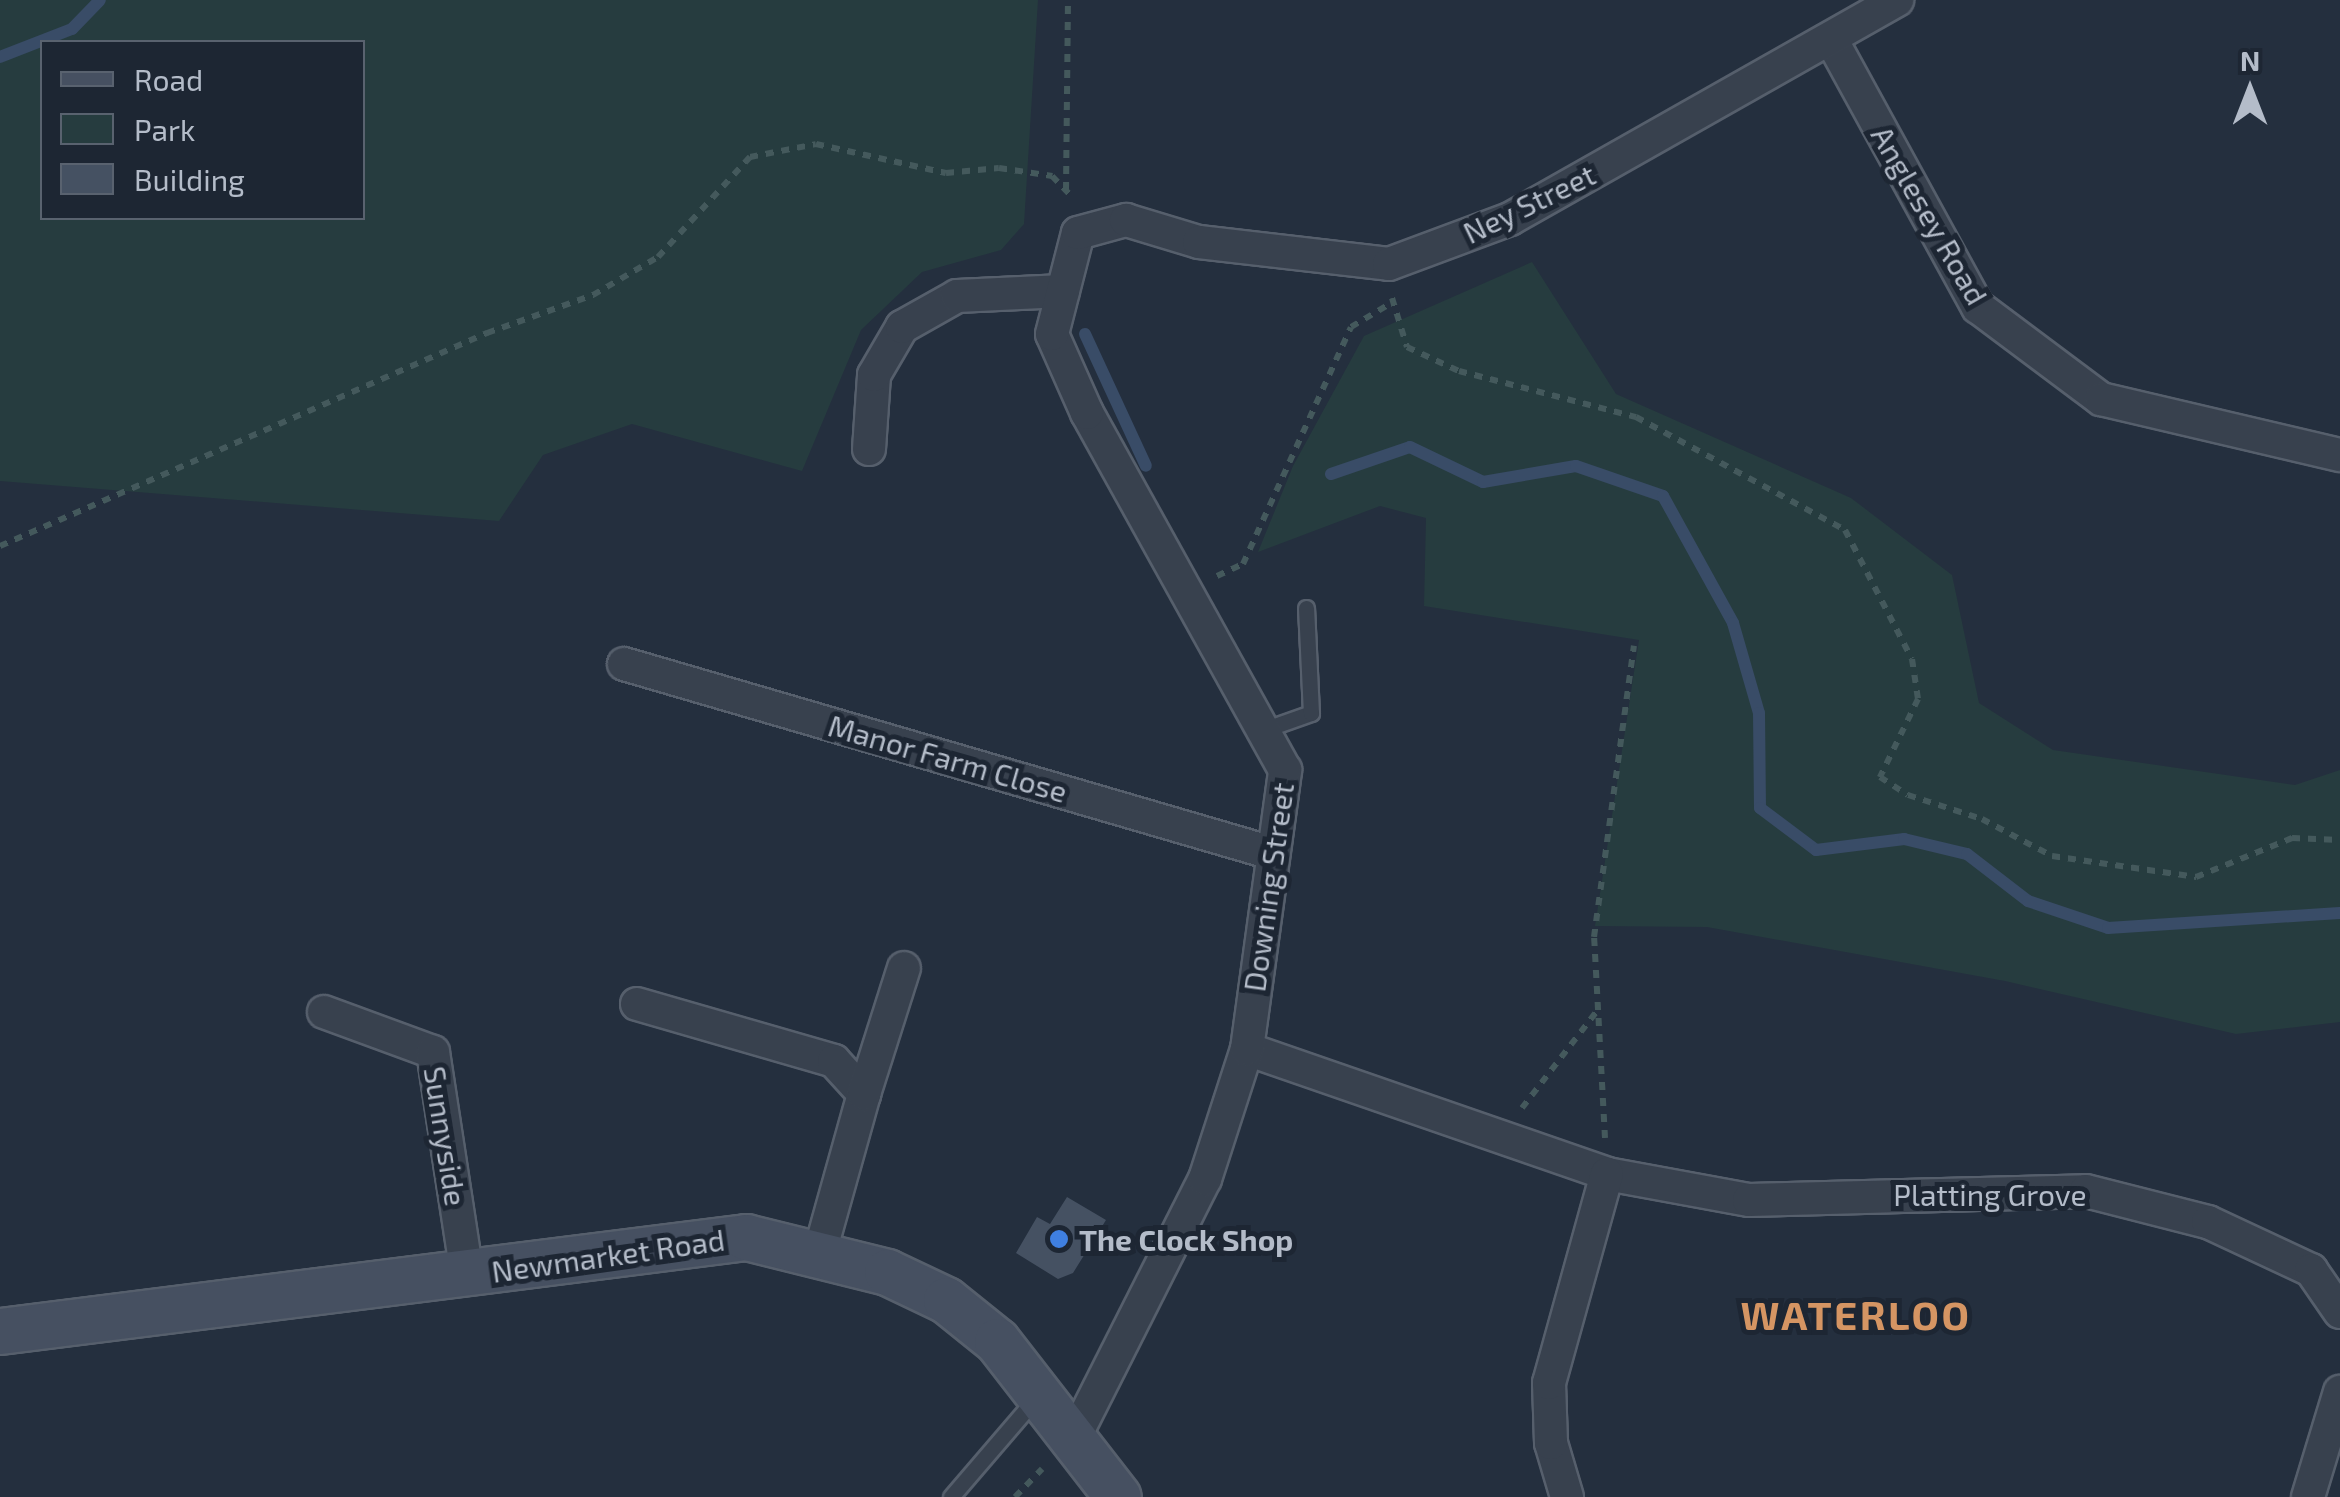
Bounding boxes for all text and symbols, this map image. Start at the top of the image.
legend [40,40,365,220]
north arrow [2200,40,2300,140]
text: N [2240,43,2260,77]
text: Road [134,61,203,97]
text: Park [134,111,195,147]
street label: Anglesey Road [1864,119,1996,311]
street label: Ney Street [1457,155,1601,251]
text: Building [134,161,245,197]
street label: Manor Farm Close [824,707,1072,809]
street label: Downing Street [1236,780,1300,994]
street label: Sunnyside [417,1064,475,1208]
street label: Platting Grove [1893,1176,2087,1212]
street label: Newmarket Road [489,1221,727,1289]
place label: The Clock Shop [1079,1221,1293,1257]
marker: The Clock Shop [1048,1228,1070,1250]
district label: WATERLOO [1740,1290,1972,1338]

